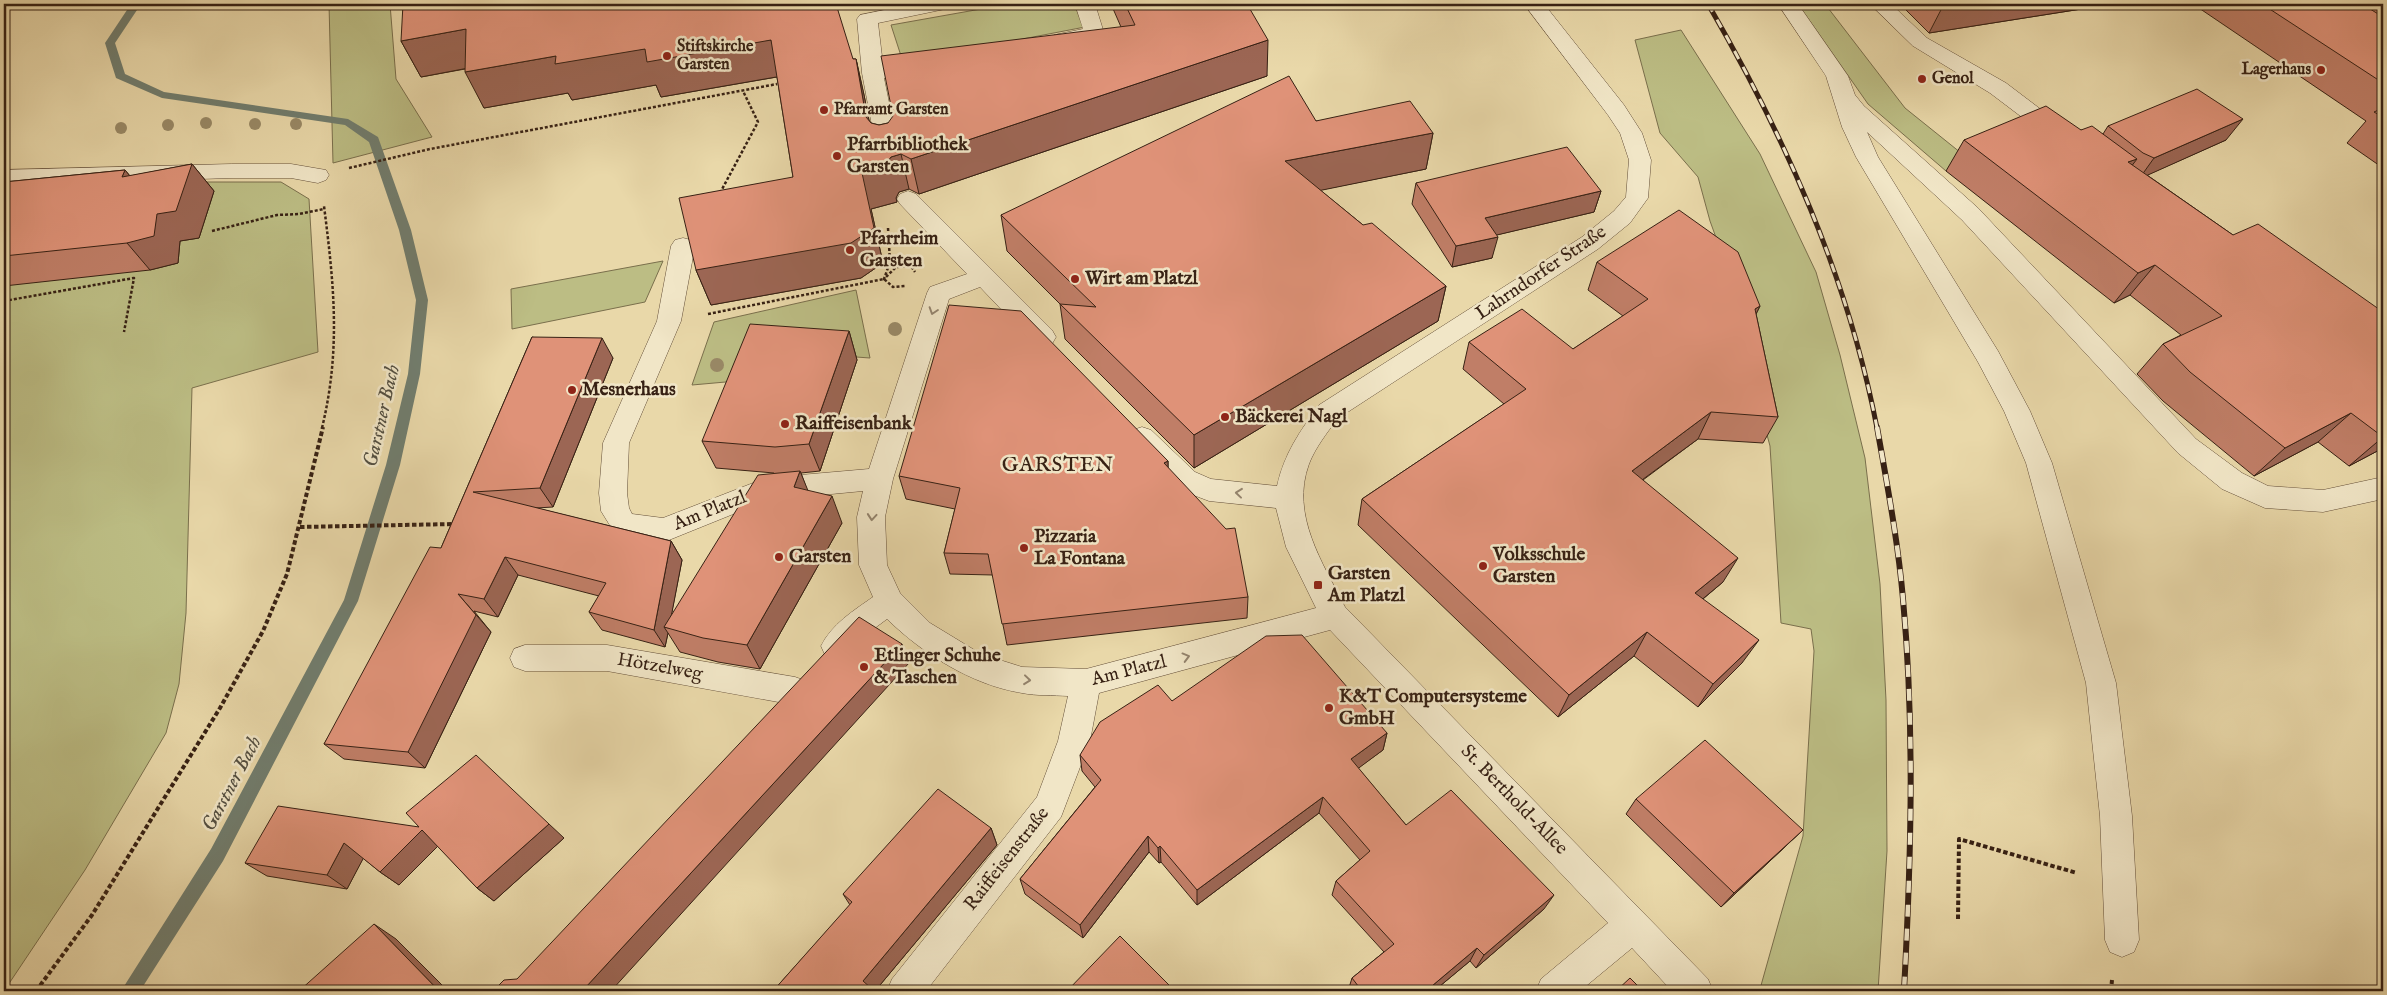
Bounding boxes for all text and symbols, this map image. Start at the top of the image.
place label: Stiftskirche Garsten [677,37,754,75]
marker: Stiftskirche Garsten [661,50,673,62]
place label: Lagerhaus [2242,60,2311,80]
marker: Lagerhaus [2315,64,2327,76]
place label: Genol [1932,69,1974,89]
marker: Genol [1916,73,1928,85]
place label: Pfarramt Garsten [834,100,949,120]
marker: Pfarramt Garsten [818,104,830,116]
place label: Pfarrbibliothek Garsten [847,133,969,179]
marker: Pfarrbibliothek Garsten [831,150,843,162]
street label: Lahrndorfer Straße [1471,220,1611,326]
place label: Pfarrheim Garsten [860,227,939,273]
marker: Pfarrheim Garsten [844,244,856,256]
place label: Wirt am Platzl [1084,267,1199,291]
marker: Wirt am Platzl [1069,273,1081,285]
one-way arrow [929,307,939,315]
water label: Garstner Bach [358,362,406,470]
place label: Mesnerhaus [582,378,676,402]
marker: Mesnerhaus [566,384,578,396]
place label: Bäckerei Nagl [1235,405,1348,429]
marker: Bäckerei Nagl [1219,411,1231,423]
place label: Raiffeisenbank [795,412,913,436]
marker: Raiffeisenbank [779,418,791,430]
district label: GARSTEN [1002,452,1114,479]
street label: Am Platzl [669,485,751,537]
one-way arrow [1235,488,1243,499]
one-way arrow [867,513,878,521]
place label: Pizzaria La Fontana [1034,525,1126,571]
marker: Pizzaria La Fontana [1018,542,1030,554]
place label: Volksschule Garsten [1492,543,1585,589]
place label: Garsten [789,545,851,569]
marker: Garsten [773,551,785,563]
marker: Volksschule Garsten [1477,560,1489,572]
place label: Garsten Am Platzl [1327,562,1405,608]
marker: Garsten Am Platzl [1312,579,1324,591]
place label: Etlinger Schuhe & Taschen [874,644,1001,690]
street label: Hötzelweg [615,648,705,686]
street label: Am Platzl [1088,650,1170,692]
one-way arrow [1181,652,1189,662]
marker: Etlinger Schuhe & Taschen [858,661,870,673]
one-way arrow [1023,674,1031,685]
place label: K&T Computersysteme GmbH [1339,685,1527,731]
marker: K&T Computersysteme GmbH [1323,702,1335,714]
water label: Garstner Bach [196,732,268,836]
street label: St. Berthold-Allee [1455,740,1573,860]
street label: Raiffeisenstraße [959,802,1055,916]

